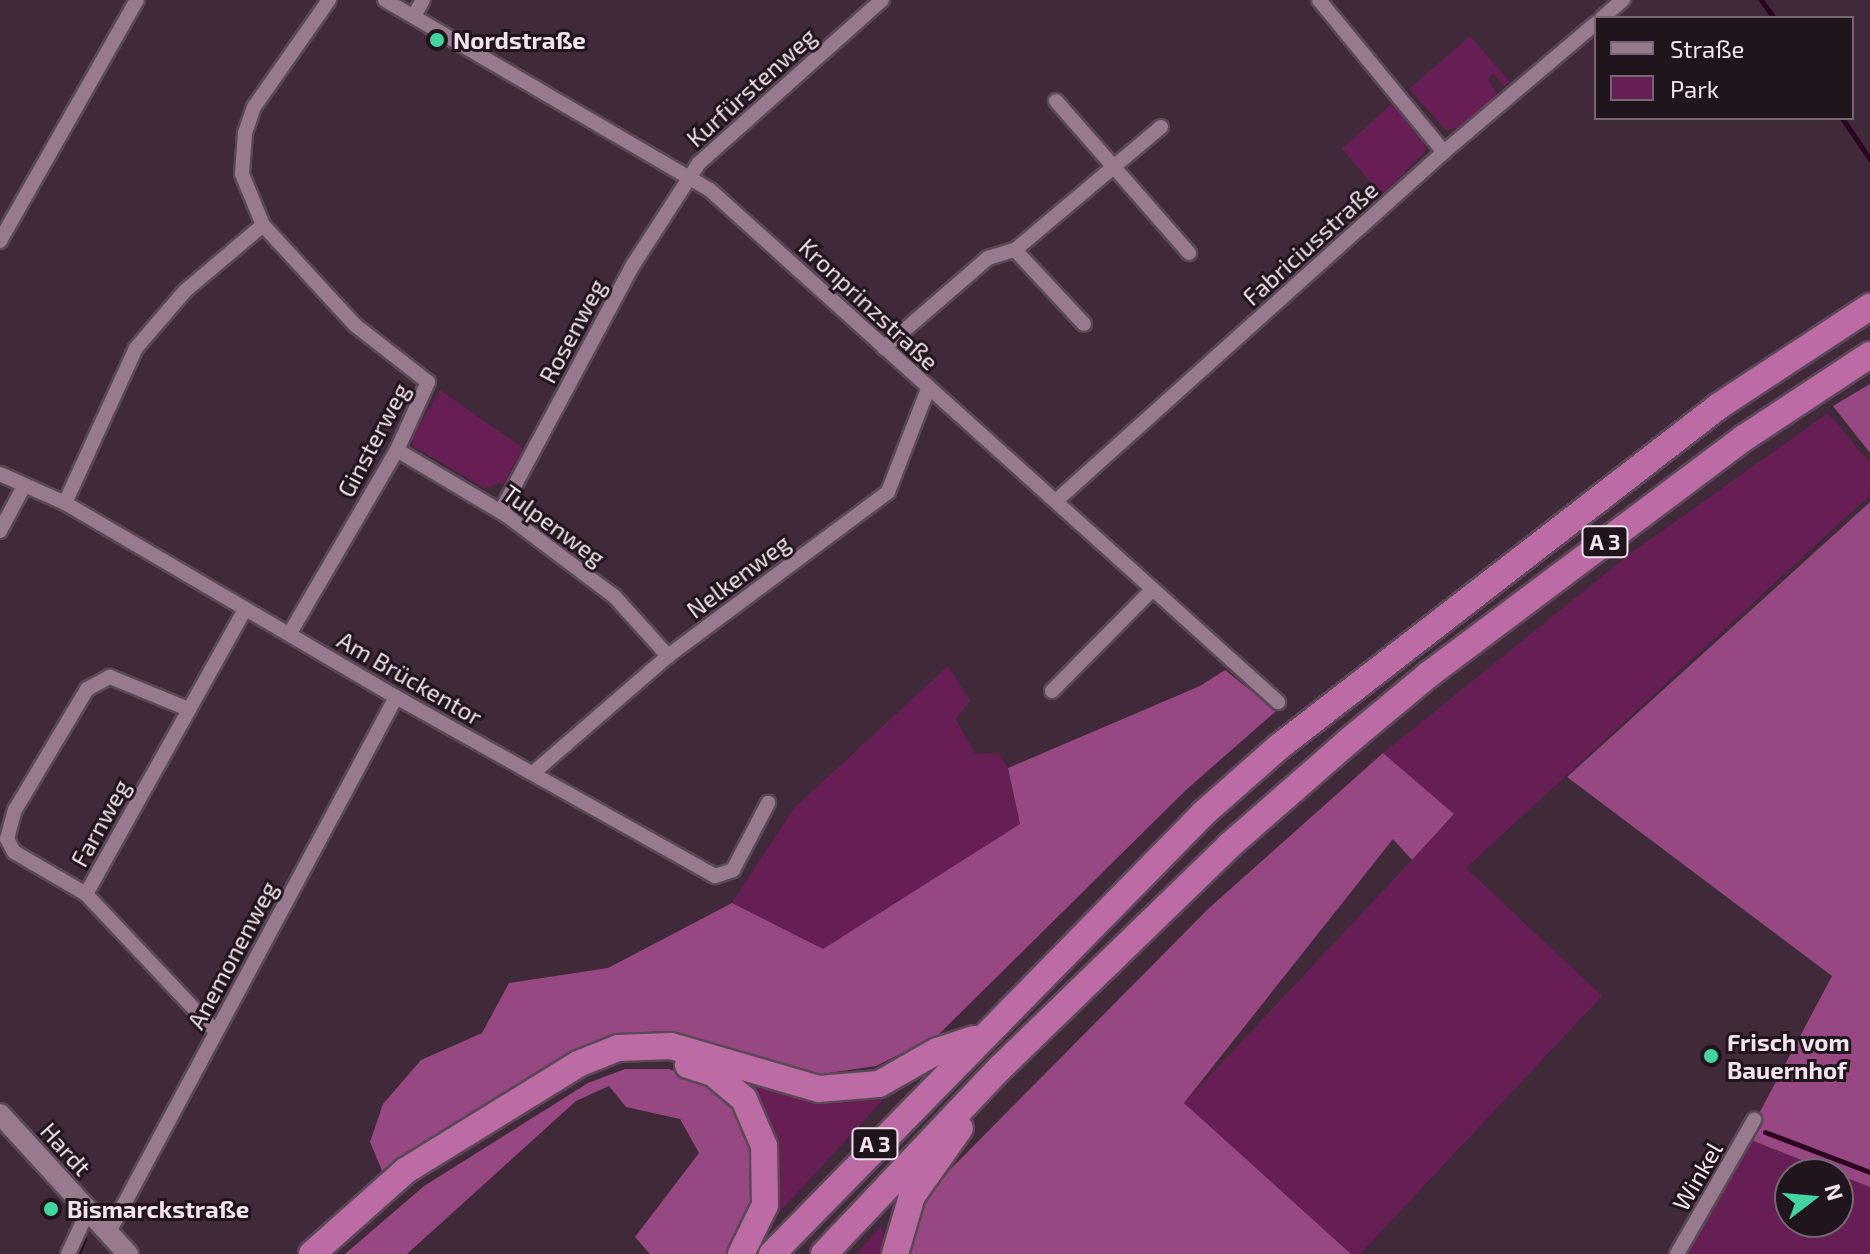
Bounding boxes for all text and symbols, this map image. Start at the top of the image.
legend [1594,16,1854,120]
street label: Kurfürstenweg [680,21,822,153]
place label: Nordstraße [453,26,586,54]
marker: Nordstraße [428,31,446,49]
text: Straße [1670,34,1744,63]
text: Park [1670,74,1719,103]
street label: Fabriciusstraße [1237,175,1383,311]
street label: Kronprinzstraße [793,232,945,376]
street label: Rosenweg [533,274,611,388]
street label: Ginsterweg [331,378,415,502]
street label: Tulpenweg [497,478,611,572]
road number: A 3 [1581,524,1629,560]
street label: Nelkenweg [681,528,795,624]
street label: Am Brückentor [333,625,487,731]
street label: Farnweg [64,774,136,872]
street label: Anemonenweg [181,876,283,1034]
place label: Frisch vom Bauernhof [1727,1028,1850,1084]
marker: Frisch vom Bauernhof [1702,1047,1720,1065]
street label: Hardt [35,1117,97,1181]
road number: A 3 [851,1126,899,1162]
street label: Winkel [1666,1137,1728,1215]
north arrow [1774,1158,1854,1238]
text: N [1820,1181,1850,1203]
place label: Bismarckstraße [67,1195,249,1223]
marker: Bismarckstraße [42,1200,60,1218]

